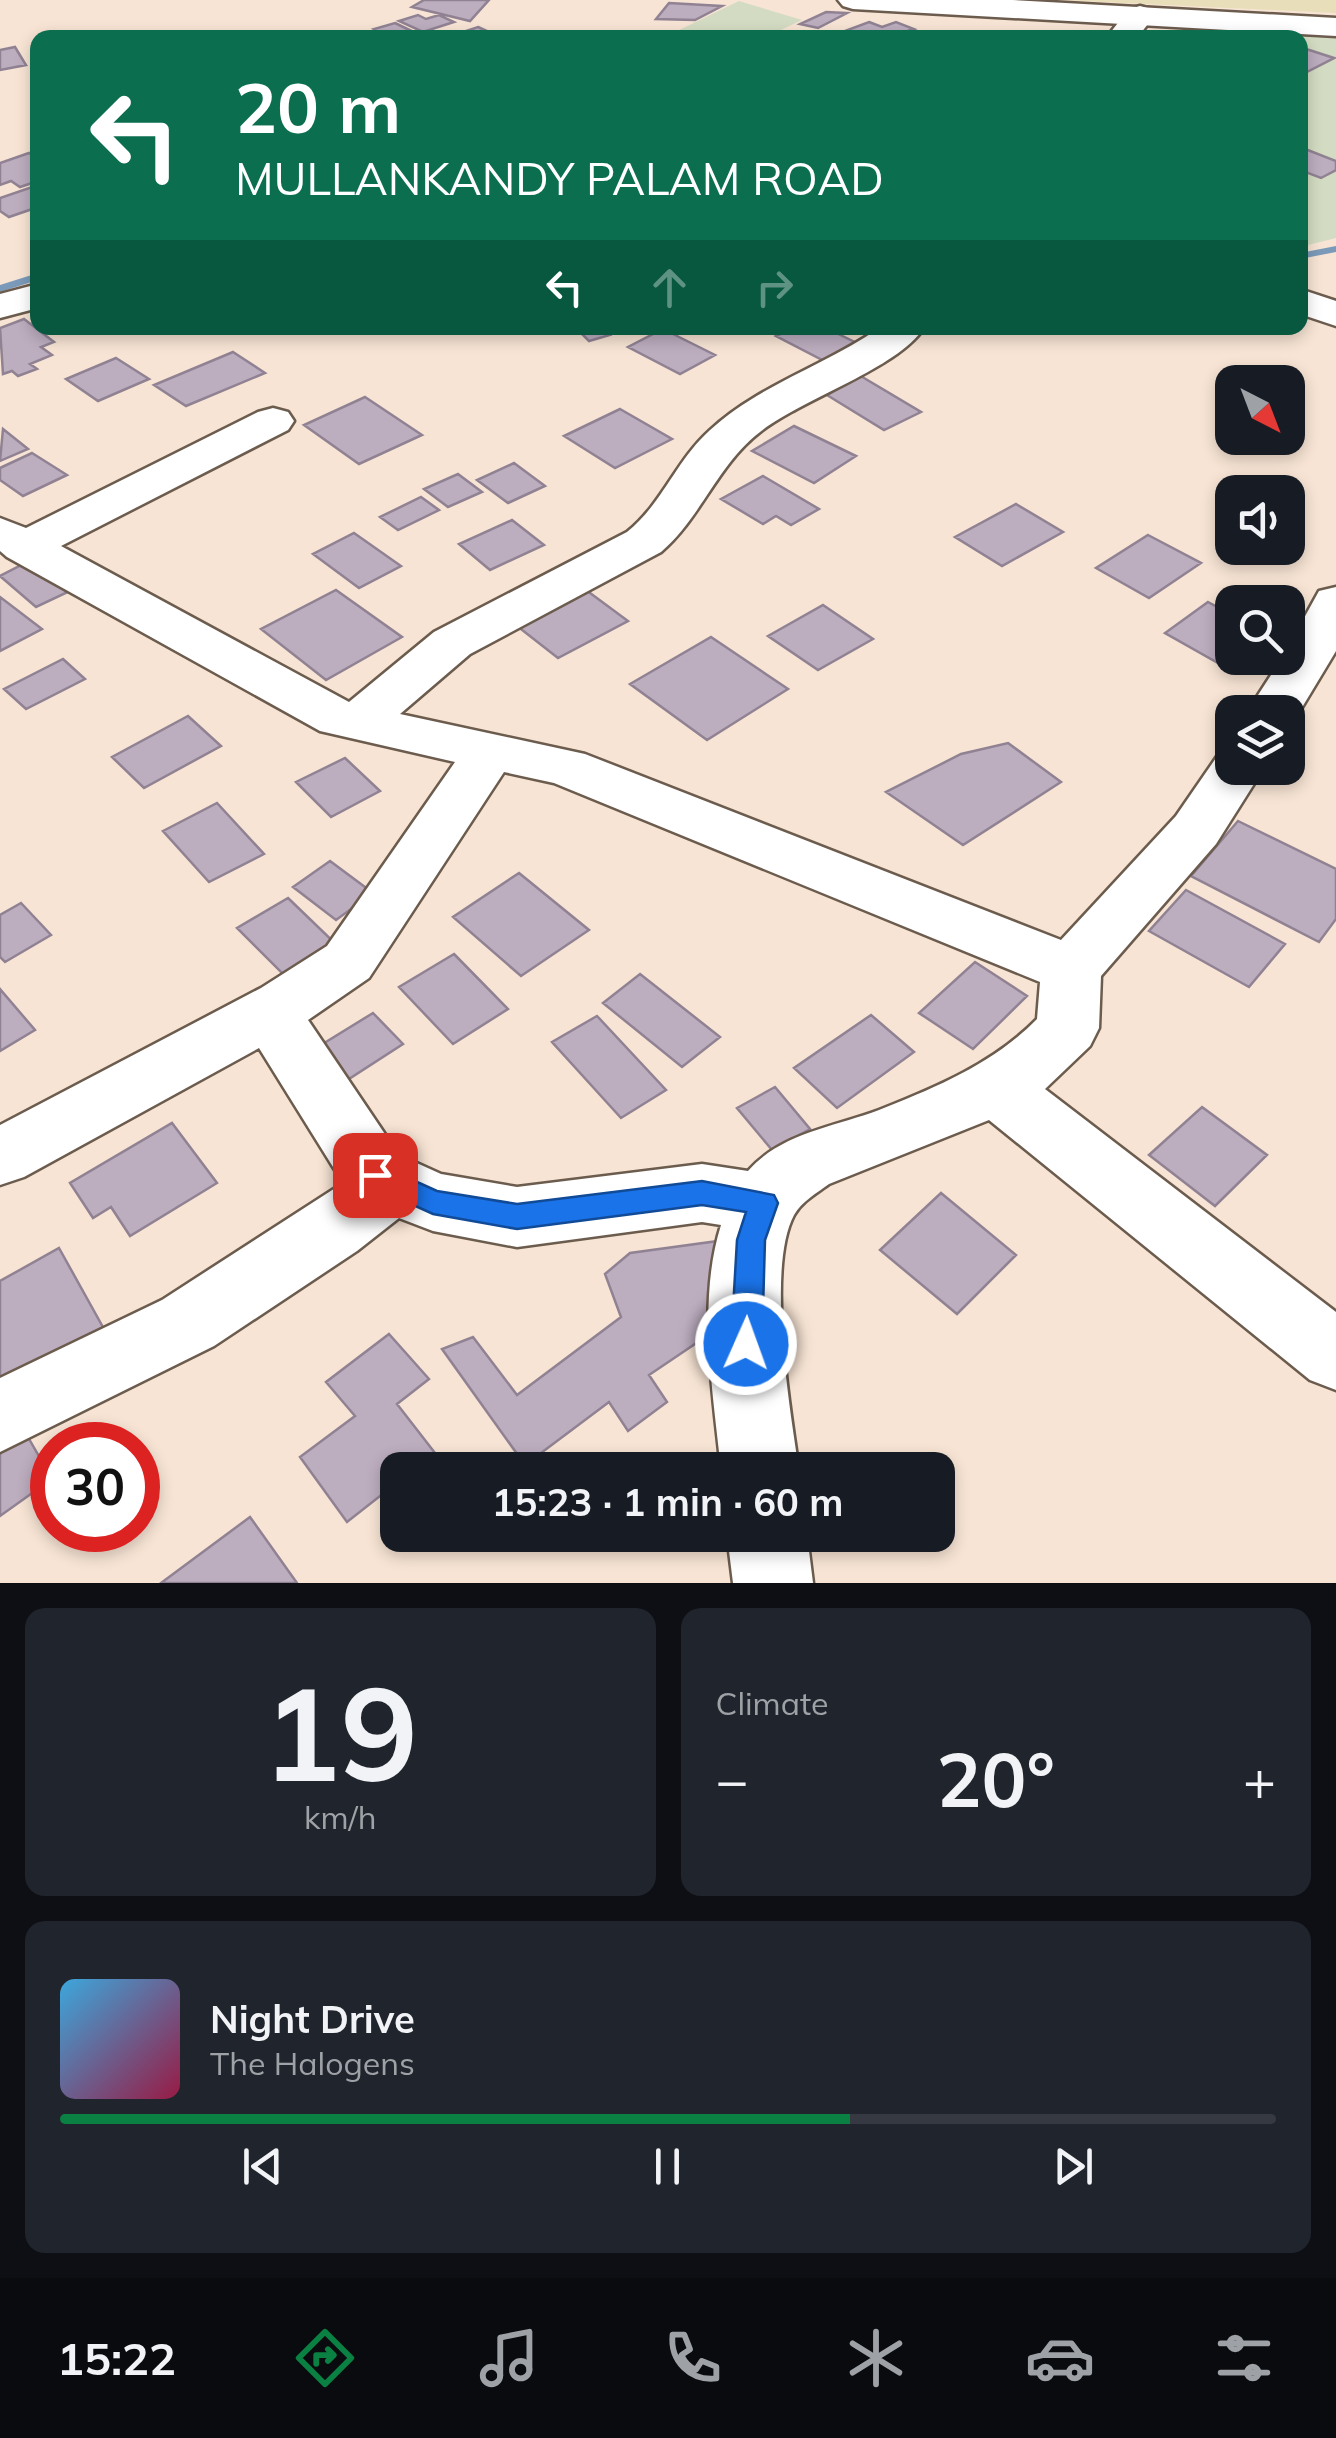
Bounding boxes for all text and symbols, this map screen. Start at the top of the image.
text: 20 m [235,63,401,151]
icon: left [70,70,200,200]
text: MULLANKANDY PALAM ROAD [235,150,884,206]
icon: left [537,260,592,315]
icon: ahead [642,260,697,315]
icon: right [747,260,802,315]
north arrow [1215,365,1305,455]
map controls [1215,365,1305,785]
button: sound [1215,475,1305,565]
button: search [1215,585,1305,675]
button: layers [1215,695,1305,785]
pin [333,1133,418,1218]
icon: arrive [348,1148,403,1203]
position arrow [694,1292,798,1396]
speed limit sign: 30 [30,1422,160,1552]
text: 15:23 · 1 min · 60 m [492,1478,843,1526]
text: 19 [262,1650,418,1814]
text: Climate [716,1683,828,1723]
text: 20° [937,1732,1055,1826]
text: − [716,1745,749,1814]
text: + [1243,1745,1276,1814]
text: km/h [304,1797,376,1837]
text: Night Drive [210,1995,415,2043]
text: The Halogens [210,2043,415,2083]
icon: previous [235,2139,290,2194]
icon: pause [640,2139,695,2194]
icon: next [1046,2139,1101,2194]
icon: directions [290,2323,360,2393]
icon: music [474,2323,544,2393]
icon: phone [658,2323,728,2393]
icon: climate [841,2323,911,2393]
icon: car [1025,2323,1095,2393]
icon: filters [1209,2323,1279,2393]
text: 15:22 [57,2330,176,2386]

